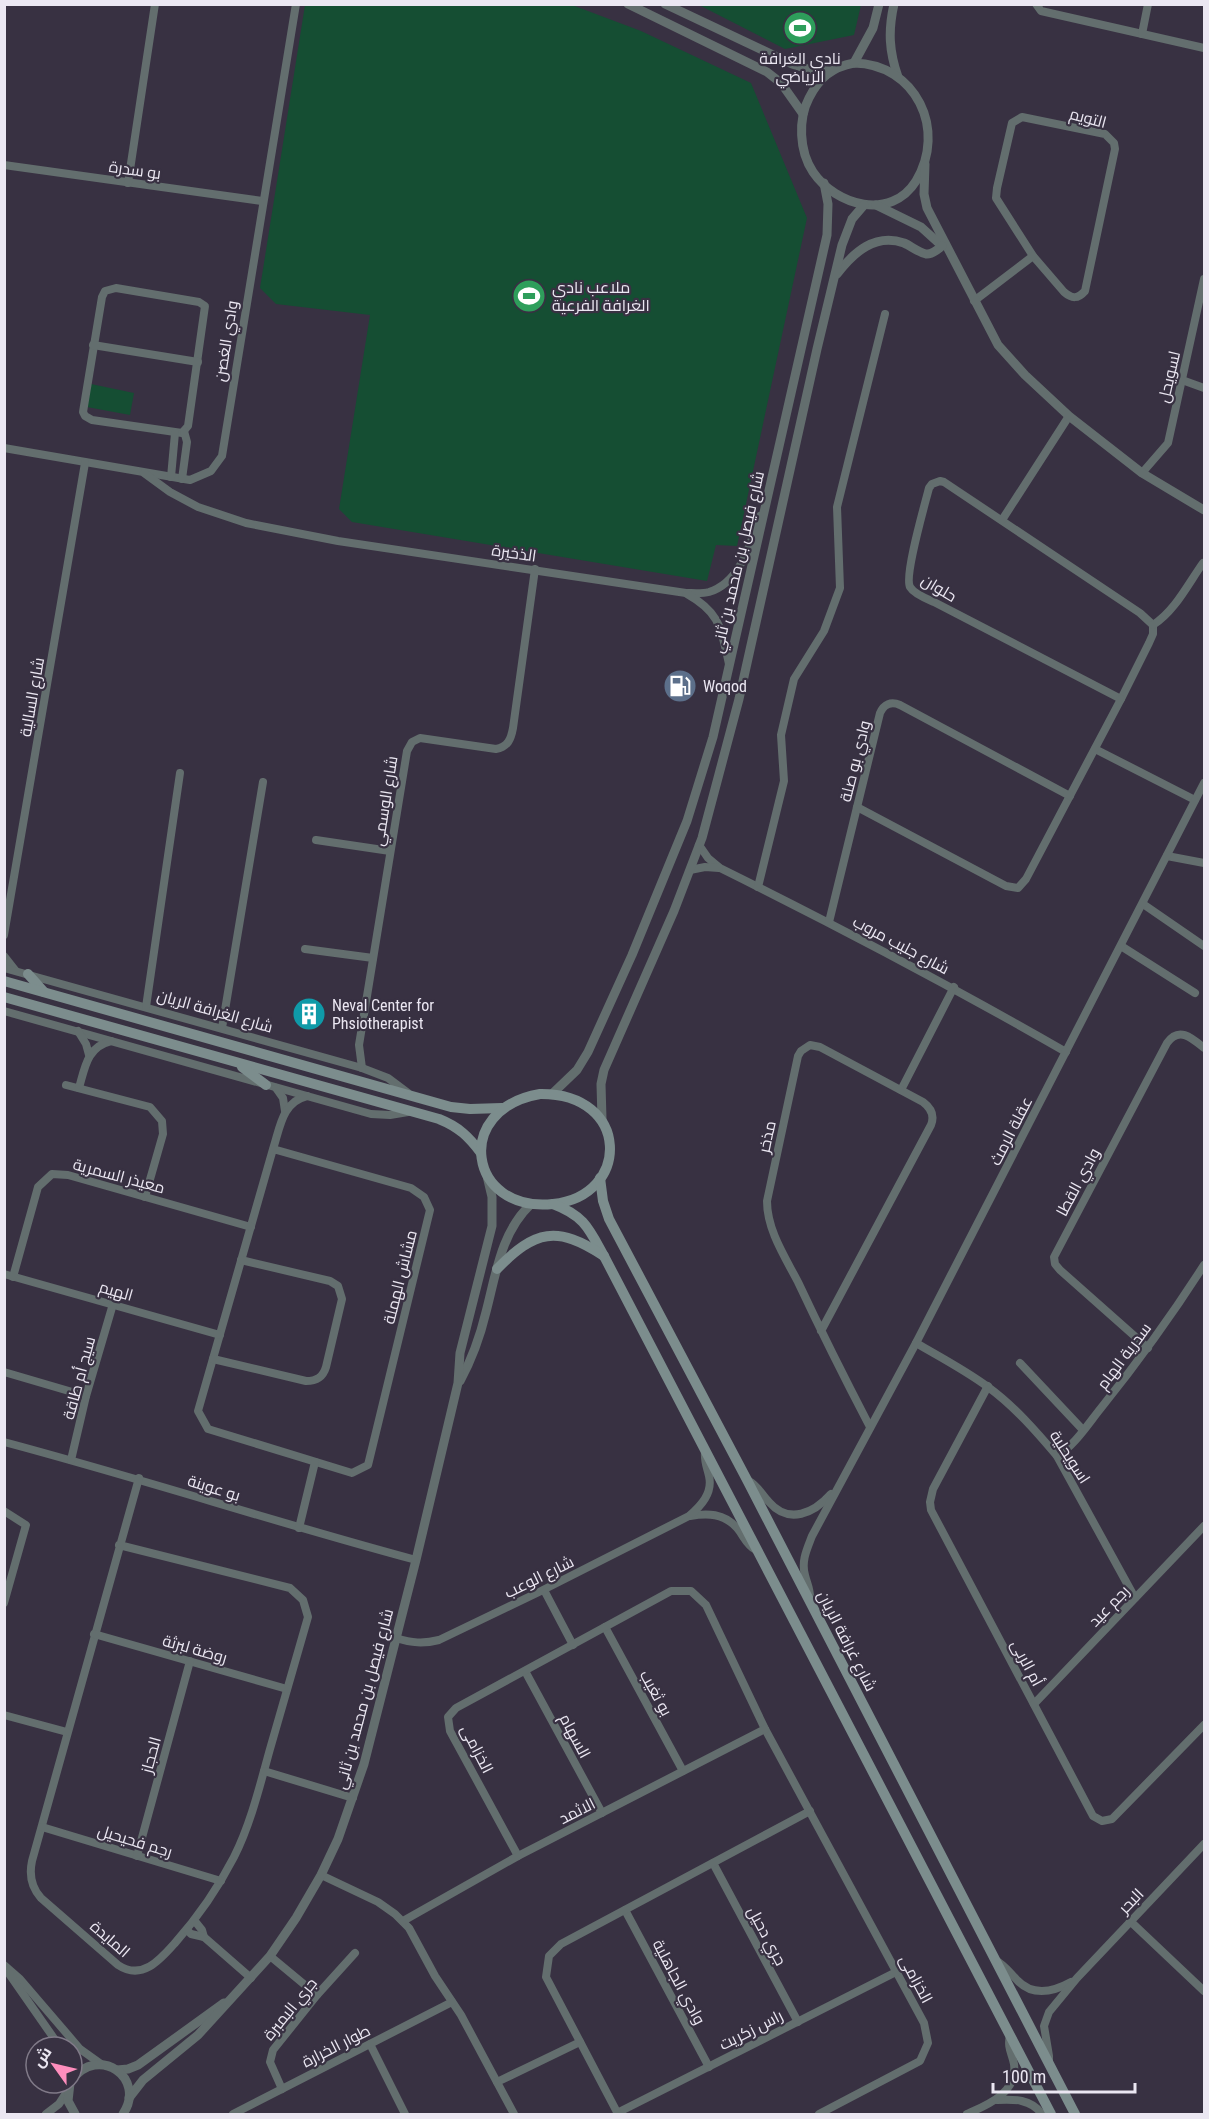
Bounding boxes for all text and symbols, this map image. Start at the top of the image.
sports icon: نادي الغرافة الرياضي [782,10,818,46]
place label: نادي الغرافة الرياضي [759,49,841,89]
street label: التويم [1067,104,1109,134]
street label: بو سدرة [108,157,162,183]
sports icon: ملاعب نادي الغرافة الفرعية [511,278,547,314]
place label: ملاعب نادي الغرافة الفرعية [552,278,650,315]
street label: وادي الغصن [210,299,246,384]
street label: لسويحل [1154,349,1185,405]
street label: شارع فيصل بن محمد بن ثاني [708,469,772,656]
street label: الذخيرة [490,540,538,566]
street label: حلوان [917,570,960,607]
street label: شارع السالية [16,656,50,738]
fuel station icon: Woqod [662,668,698,704]
place label: Woqod [703,677,747,696]
street label: وادي بو صلة [836,718,878,805]
street label: شارع الوسمي [369,755,405,848]
street label: شارع جليب مروب [849,912,952,980]
street label: شارع الغرافة الريان [154,985,275,1039]
building icon: Neval Center for Phsiotherapist [291,996,327,1032]
place label: Neval Center for Phsiotherapist [332,996,434,1033]
street label: عقلة الرمث [986,1094,1036,1168]
street label: مذخر [754,1119,780,1156]
street label: وادي القطا [1052,1145,1107,1221]
street label: معيذر السمرية [71,1155,167,1197]
street label: مشاش الهملة [379,1228,422,1326]
street label: الهيم [96,1277,135,1307]
street label: سدرية الهام [1093,1319,1157,1394]
street label: سيج أم طاقة [59,1334,101,1422]
street label: اسويحلية [1046,1427,1094,1487]
street label: بو عوينة [185,1471,243,1505]
street label: شارع الوعب [501,1552,578,1604]
street label: رجم عيد [1085,1581,1135,1632]
street label: شارع غرافة الريان [812,1588,881,1695]
street label: شارع فيصل بن محمد بن ثاني [331,1607,401,1792]
street label: روضة لبرثة [160,1631,230,1667]
street label: أم الربى [1005,1637,1047,1690]
street label: بو ثغيب [636,1667,676,1719]
street label: السهام [554,1710,595,1762]
street label: الخزامى [456,1722,497,1777]
street label: الحجاز [137,1735,165,1776]
street label: الاثمد [556,1794,598,1828]
street label: رجم فحيحيل [95,1821,175,1863]
street label: البحر [1114,1884,1148,1918]
street label: جري دحيل [740,1903,790,1971]
street label: المايدة [86,1917,134,1961]
street label: وادي الجاهلية [645,1936,709,2030]
street label: الخزامى [895,1952,937,2007]
street label: جري البمبرة [259,1974,324,2047]
street label: راس زكريت [716,2006,787,2055]
street label: طوار الخرارة [299,2021,373,2071]
north arrow [24,2035,84,2095]
text: ش [28,2043,56,2071]
scale bar [993,2056,1136,2094]
text: 100 m [1002,2066,1046,2087]

